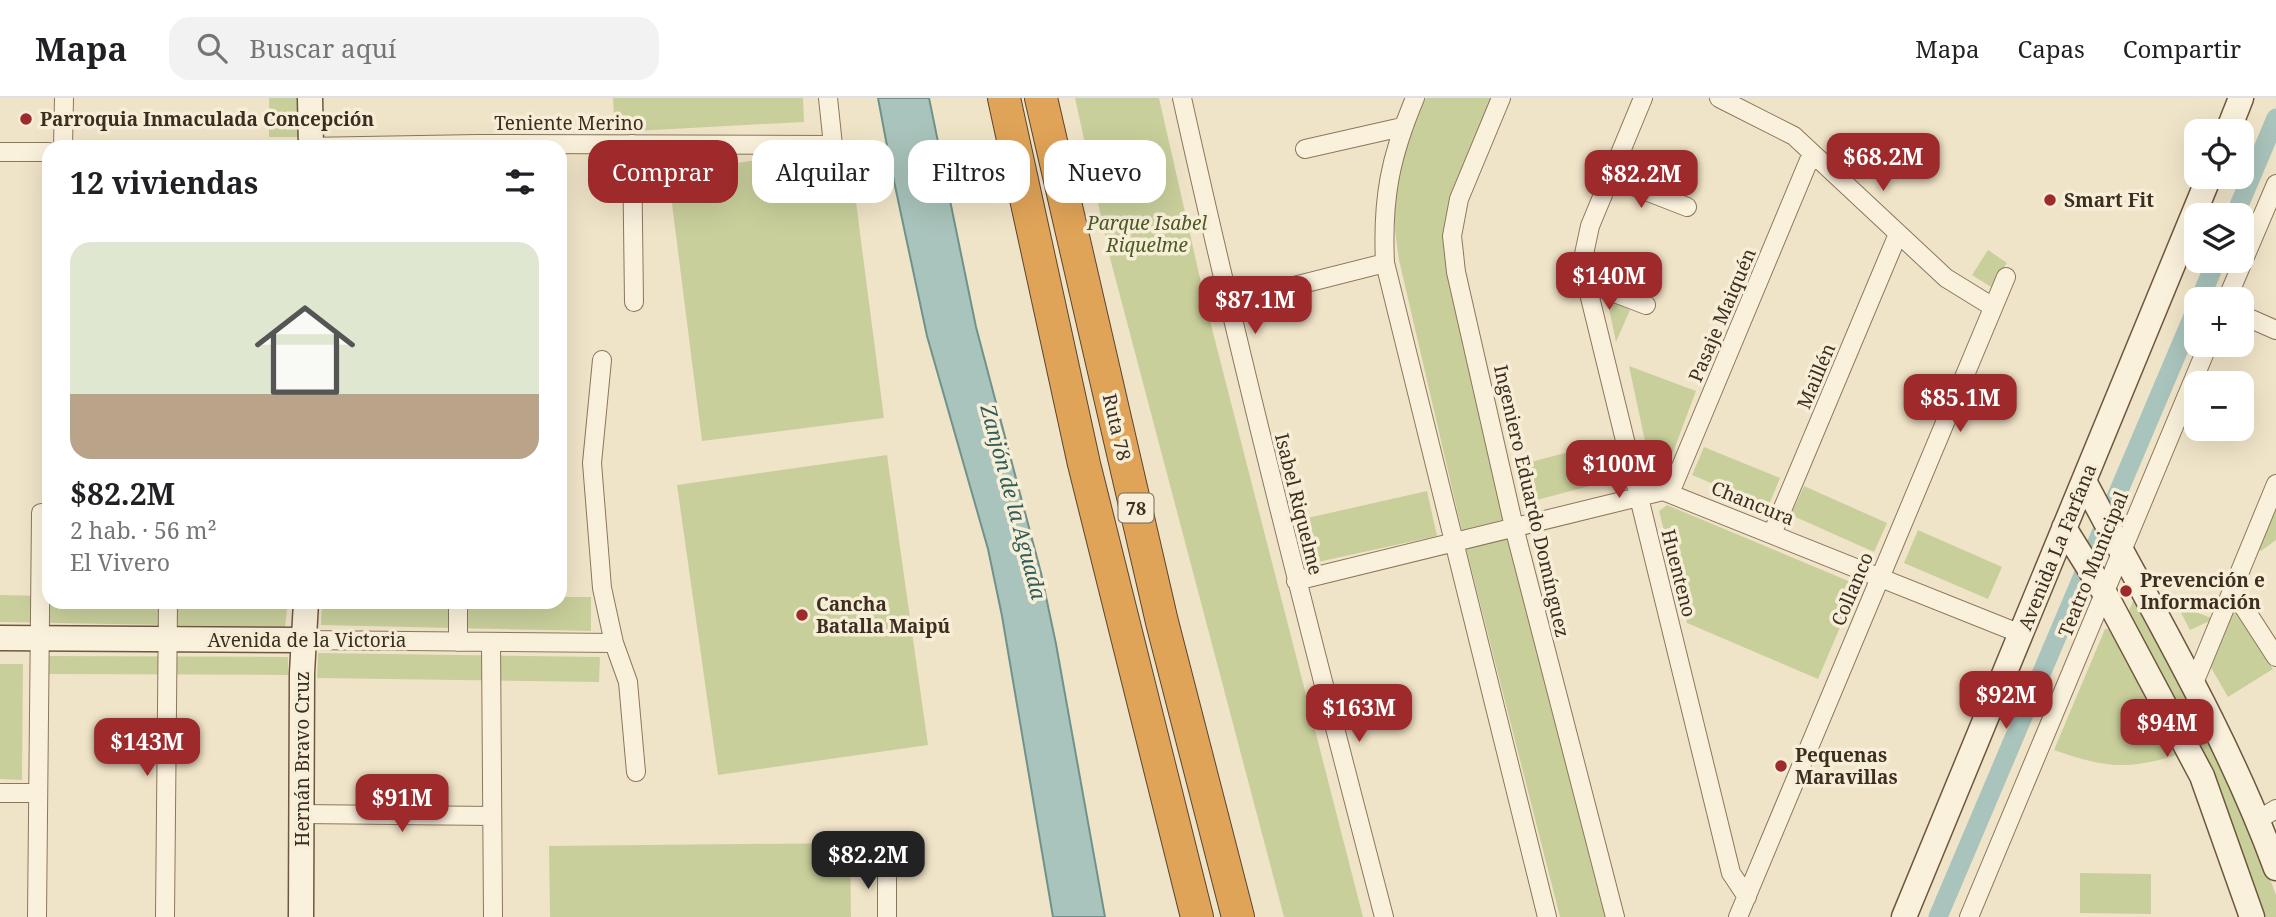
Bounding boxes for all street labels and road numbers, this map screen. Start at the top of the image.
street label: Teniente Merino [494,110,644,136]
street label: Pasaje Maiquén [1682,244,1762,386]
street label: Maillén [1791,339,1841,413]
street label: Ingeniero Eduardo Domínguez [1488,362,1576,640]
street label: Ruta 78 [1097,391,1137,463]
street label: Isabel Riquelme [1269,430,1329,578]
street label: Avenida La Farfana [2012,460,2102,634]
street label: Chancura [1708,475,1798,531]
street label: Teatro Municipal [2052,487,2134,641]
road number: 78 [1118,494,1154,522]
street label: Huenteno [1656,526,1702,620]
street label: Collanco [1825,548,1879,630]
street label: Avenida de la Victoria [208,627,407,653]
street label: Hernán Bravo Cruz [289,671,315,847]

